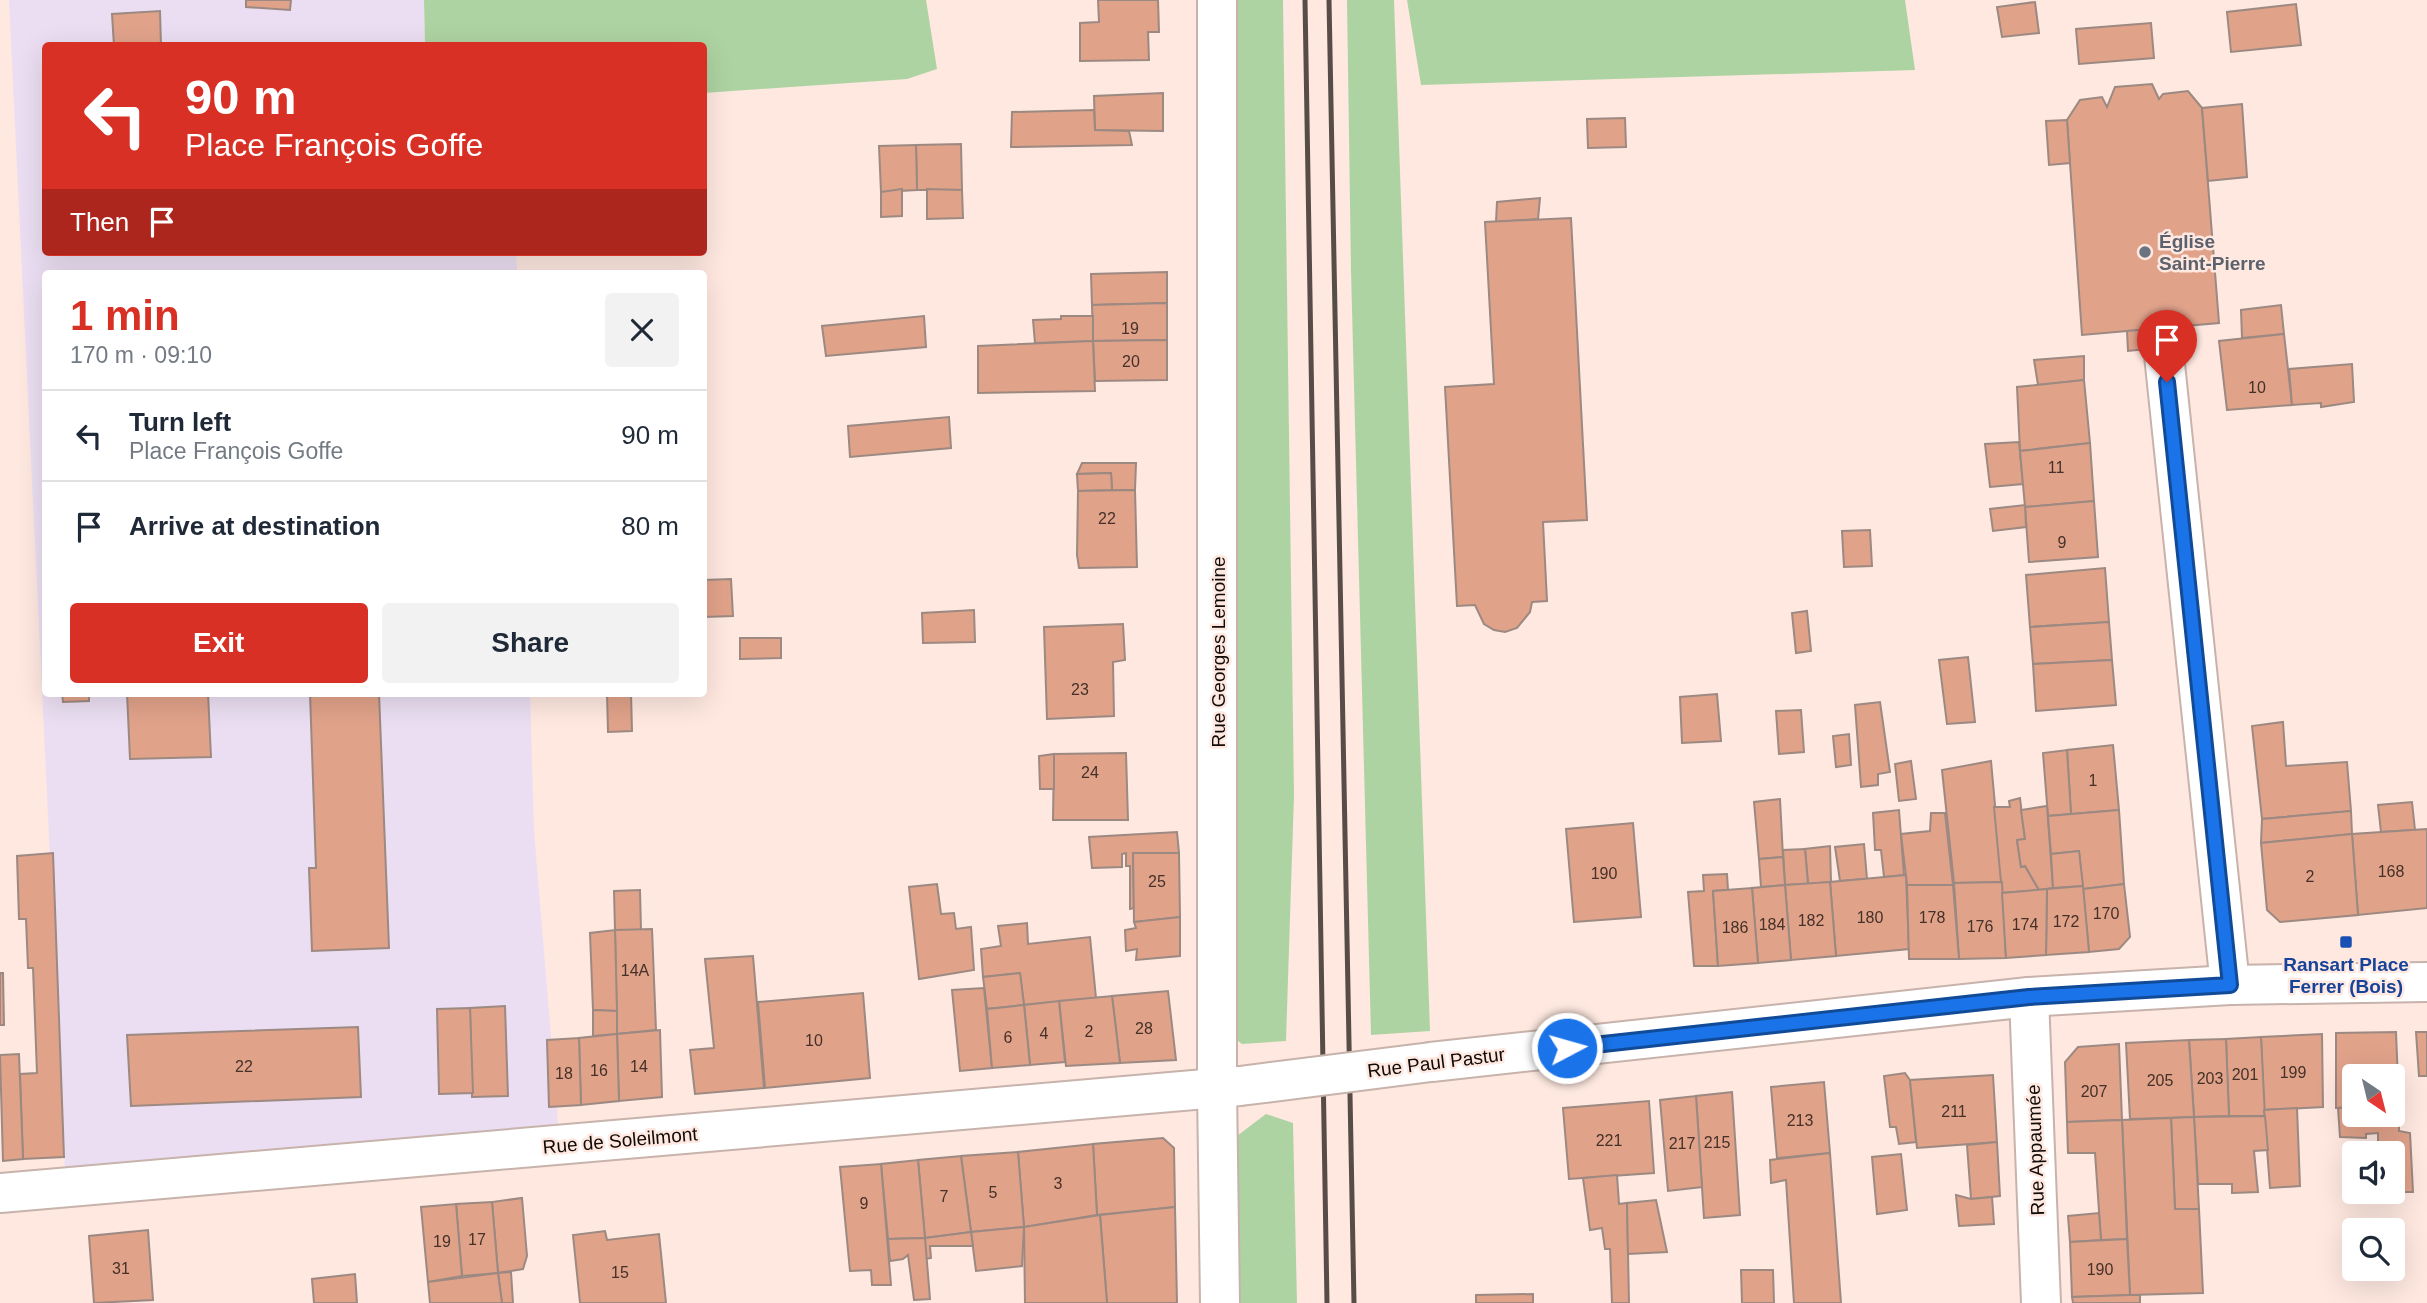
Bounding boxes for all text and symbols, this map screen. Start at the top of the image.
icon: left [70,70,161,161]
text: 90 m [185,70,297,124]
text: Place François Goffe [185,127,483,163]
icon: arrive [143,203,181,241]
text: Then [70,207,129,237]
place label: Église Saint-Pierre [2159,231,2266,274]
marker: Église Saint-Pierre [2137,244,2153,260]
text: 1 min [70,292,180,339]
button: close [605,293,679,367]
pin [2137,310,2197,382]
house number: 19 [1121,320,1139,337]
icon: arrive [2148,321,2186,359]
text: 170 m · 09:10 [70,342,212,368]
house number: 20 [1122,353,1140,370]
house number: 10 [2248,379,2266,396]
text: Turn left [129,407,231,437]
icon: left [70,417,108,455]
text: 90 m [621,420,679,450]
text: Place François Goffe [129,438,343,464]
house number: 11 [2048,459,2064,476]
icon: arrive [70,508,108,546]
house number: 22 [1098,510,1116,527]
text: Arrive at destination [129,511,380,541]
text: 80 m [621,511,679,541]
house number: 9 [2058,534,2067,551]
street label: Rue Georges Lemoine [1208,556,1229,748]
button: Exit [70,603,368,683]
button: Share [382,603,679,683]
house number: 23 [1071,681,1089,698]
house number: 24 [1081,764,1099,781]
house number: 1 [2089,772,2098,789]
house number: 168 [2378,863,2404,880]
house number: 190 [1591,865,1617,882]
house number: 2 [2306,868,2315,885]
house number: 25 [1148,873,1166,890]
house number: 170 [2093,905,2119,922]
house number: 180 [1857,909,1883,926]
house number: 178 [1919,909,1945,926]
house number: 182 [1798,912,1824,929]
house number: 172 [2053,913,2079,930]
house number: 184 [1759,916,1785,933]
house number: 174 [2012,916,2038,933]
house number: 176 [1967,918,1993,935]
house number: 186 [1722,919,1748,936]
marker: Ransart Place Ferrer (Bois) [2338,934,2354,950]
place label: Ransart Place Ferrer (Bois) [2283,954,2409,997]
house number: 14A [621,962,650,979]
position arrow [1530,1011,1604,1085]
house number: 28 [1135,1020,1153,1037]
house number: 2 [1085,1023,1094,1040]
house number: 4 [1040,1025,1049,1042]
house number: 6 [1004,1029,1013,1046]
house number: 10 [805,1032,823,1049]
street label: Rue Paul Pastur [1366,1044,1507,1081]
house number: 22 [235,1058,253,1075]
house number: 14 [630,1058,648,1075]
house number: 16 [590,1062,608,1079]
house number: 199 [2280,1064,2306,1081]
north arrow [2342,1064,2404,1127]
map controls [2342,1064,2405,1281]
house number: 18 [555,1065,573,1082]
house number: 201 [2232,1066,2258,1083]
house number: 203 [2197,1070,2223,1087]
house number: 205 [2147,1072,2173,1089]
house number: 207 [2081,1083,2107,1100]
street label: Rue Appaumée [2023,1084,2048,1216]
house number: 211 [1941,1103,1967,1120]
house number: 213 [1787,1112,1813,1129]
street label: Rue de Soleilmont [542,1123,699,1158]
house number: 221 [1596,1132,1622,1149]
house number: 215 [1704,1134,1730,1151]
house number: 217 [1669,1135,1695,1152]
button: sound [2342,1141,2405,1204]
house number: 3 [1054,1175,1063,1192]
house number: 5 [989,1184,998,1201]
house number: 7 [940,1188,949,1205]
house number: 9 [860,1195,869,1212]
button: search [2342,1218,2405,1281]
house number: 17 [468,1231,486,1248]
house number: 19 [433,1233,451,1250]
house number: 31 [112,1260,130,1277]
house number: 190 [2087,1261,2113,1278]
house number: 15 [611,1264,629,1281]

